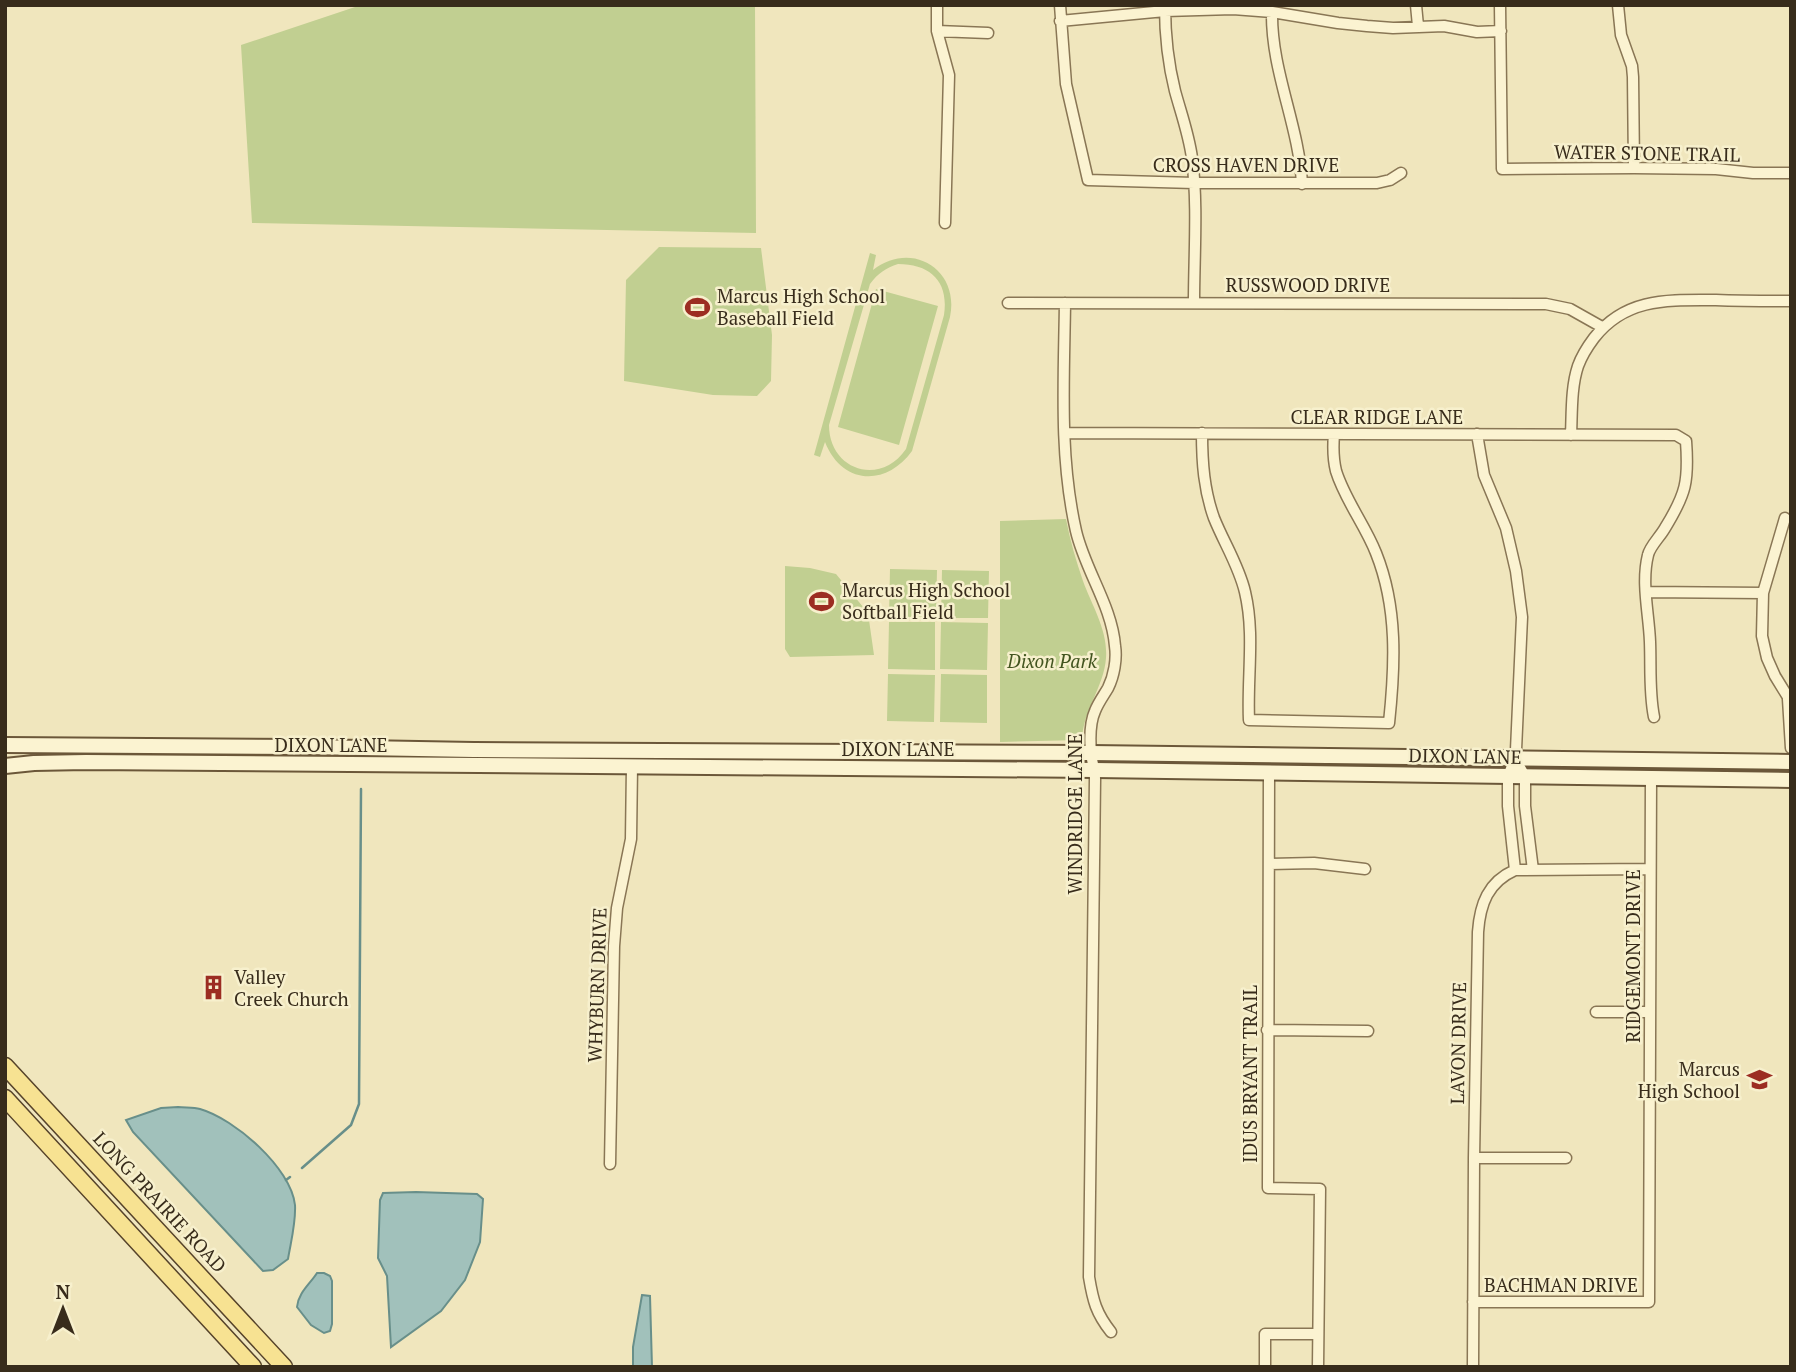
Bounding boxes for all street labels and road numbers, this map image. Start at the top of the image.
street label: WATER STONE TRAIL [1554,138,1741,167]
street label: CROSS HAVEN DRIVE [1153,152,1339,177]
street label: RUSSWOOD DRIVE [1226,272,1390,297]
street label: CLEAR RIDGE LANE [1291,404,1463,429]
street label: DIXON LANE [274,732,388,757]
street label: WINDRIDGE LANE [1062,733,1087,895]
street label: DIXON LANE [841,736,955,761]
street label: DIXON LANE [1408,742,1522,769]
street label: RIDGEMONT DRIVE [1620,869,1645,1043]
street label: WHYBURN DRIVE [581,907,612,1063]
street label: LAVON DRIVE [1444,981,1471,1104]
street label: IDUS BRYANT TRAIL [1237,984,1262,1163]
street label: LONG PRAIRIE ROAD [88,1126,232,1278]
street label: BACHMAN DRIVE [1484,1272,1638,1297]

